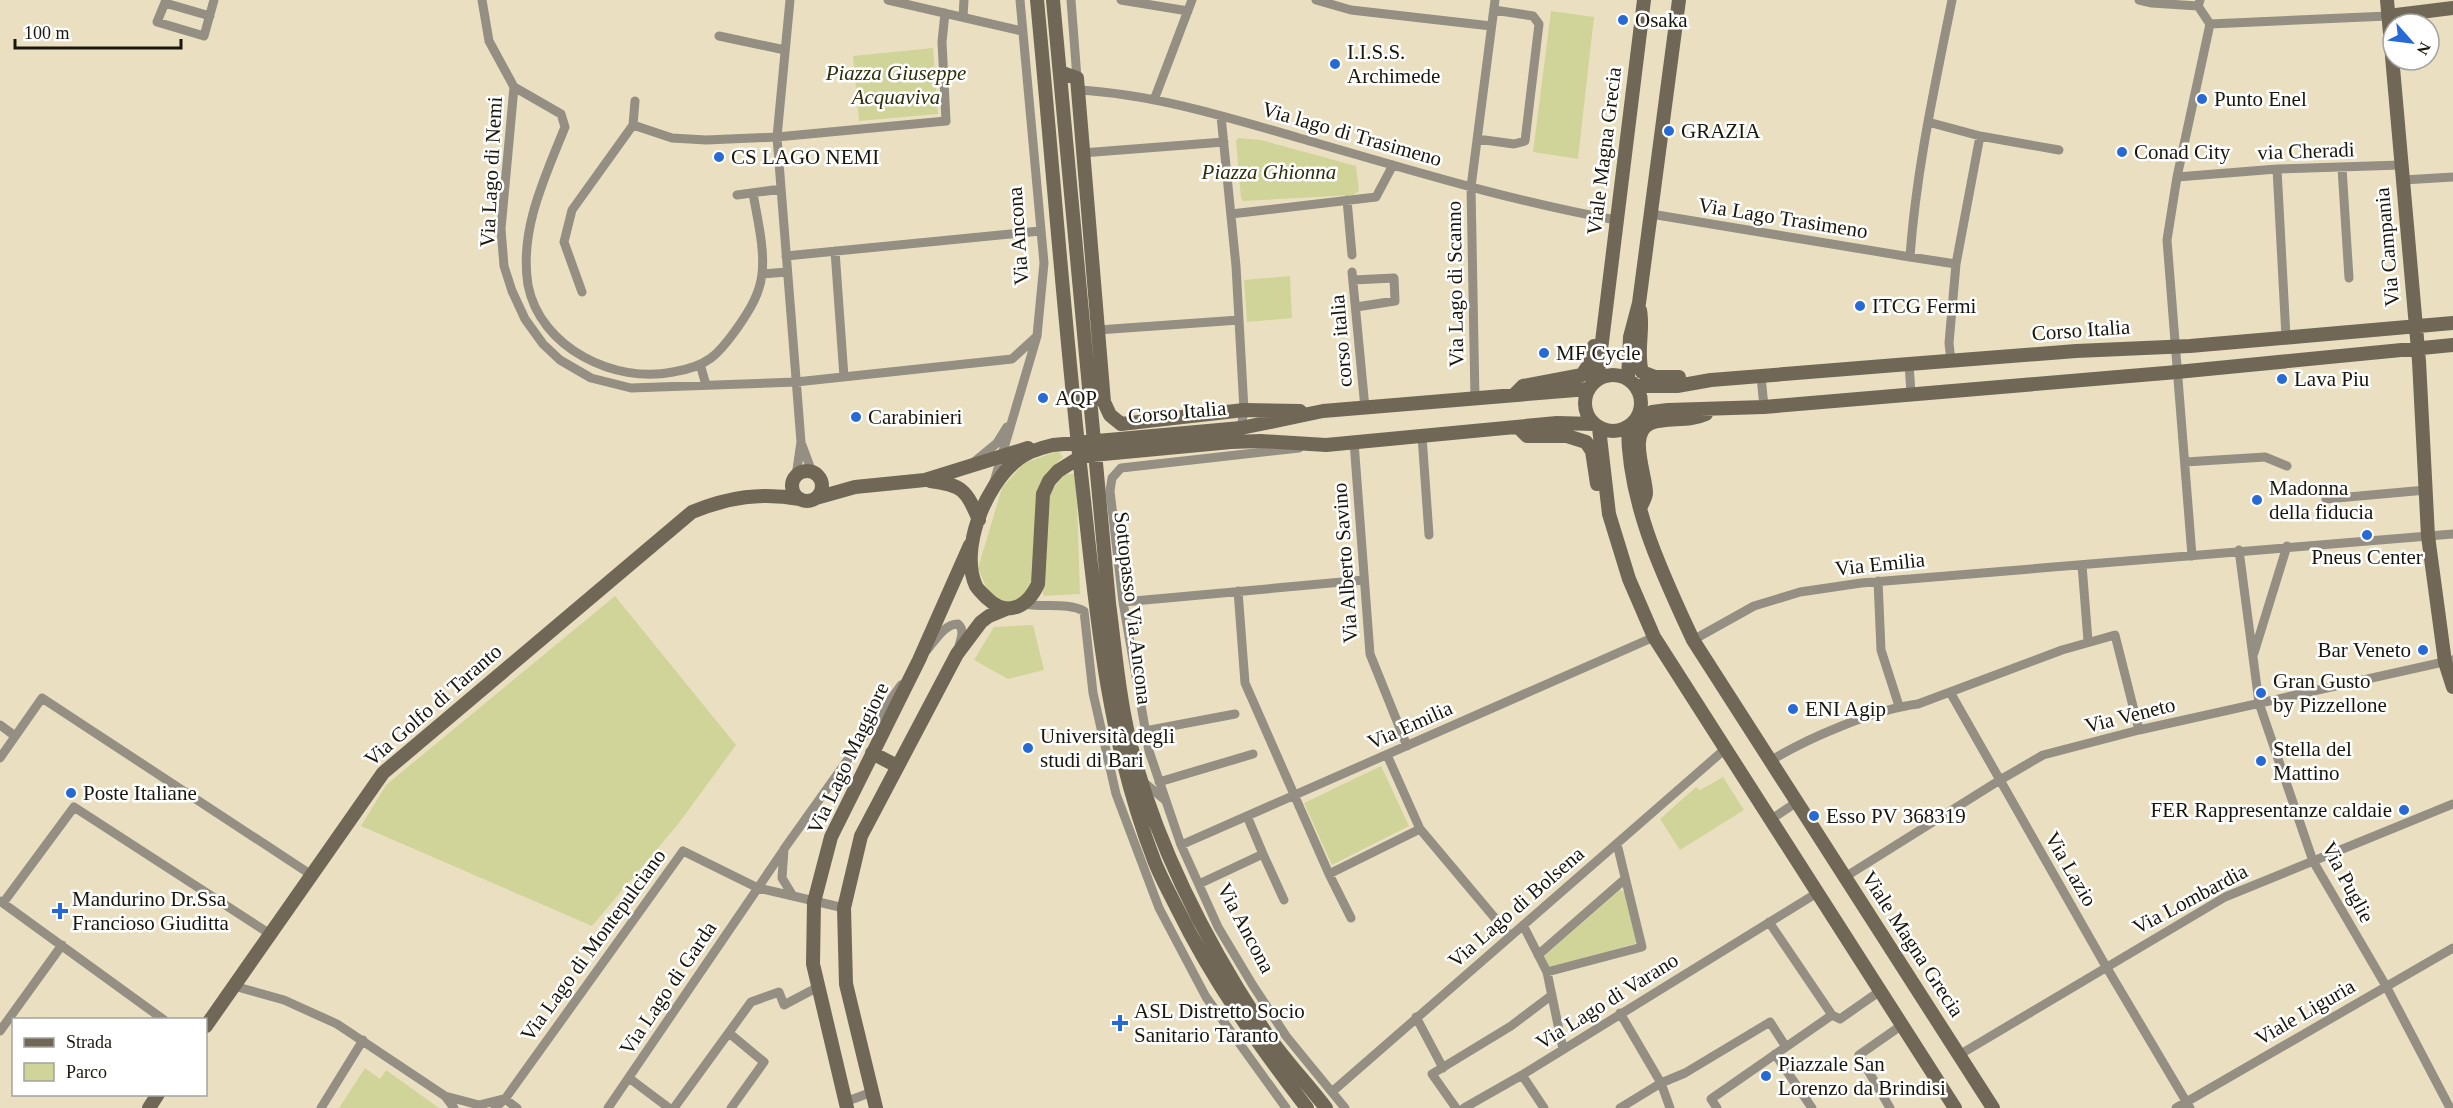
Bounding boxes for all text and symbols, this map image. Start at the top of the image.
place label: Osaka [1635,8,1688,32]
scale bar [15,12,182,50]
north arrow [2381,12,2441,72]
marker: Osaka [1616,13,1630,27]
text: 100 m [24,23,70,43]
place label: I.I.S.S. Archimede [1347,40,1440,88]
text: N [2413,40,2434,58]
marker: I.I.S.S. Archimede [1328,57,1342,71]
park label: Piazza Giuseppe Acquaviva [825,61,966,109]
street label: Viale Magna Grecia [1582,65,1626,236]
place label: Punto Enel [2214,87,2307,111]
marker: Punto Enel [2195,92,2209,106]
street label: Via Lago di Nemi [475,96,507,248]
street label: Via lago di Trasimeno [1259,97,1445,171]
place label: GRAZIA [1681,119,1761,143]
marker: GRAZIA [1662,124,1676,138]
street label: via Cheradi [2257,137,2355,165]
place label: Conad City [2134,140,2231,164]
place label: CS LAGO NEMI [731,145,879,169]
marker: Conad City [2115,145,2129,159]
marker: CS LAGO NEMI [712,150,726,164]
park label: Piazza Ghionna [1201,160,1336,184]
street label: Via Ancona [1003,185,1033,286]
street label: Via Campania [2370,186,2404,308]
street label: Via Lago Trasimeno [1696,193,1870,243]
street label: Via Lago di Scanno [1442,201,1468,367]
street label: corso italia [1325,293,1357,388]
place label: ITCG Fermi [1872,294,1977,318]
marker: ITCG Fermi [1853,299,1867,313]
street label: Corso Italia [2031,315,2132,345]
place label: MF Cycle [1556,341,1641,365]
marker: MF Cycle [1537,346,1551,360]
place label: Lava Piu [2294,367,2370,391]
marker: Lava Piu [2275,372,2289,386]
place label: AQP [1055,386,1097,410]
marker: AQP [1036,391,1050,405]
street label: Corso Italia [1127,396,1228,428]
place label: Carabinieri [868,405,963,429]
marker: Carabinieri [849,410,863,424]
place label: Madonna della fiducia [2269,476,2374,524]
street label: Via Alberto Savino [1327,482,1363,644]
marker: Madonna della fiducia [2250,493,2264,507]
street label: Sottopasso Via Ancona [1109,510,1157,707]
marker: Pneus Center [2360,528,2374,542]
place label: Pneus Center [2311,545,2423,569]
street label: Via Emilia [1834,547,1927,581]
place label: Bar Veneto [2317,638,2411,662]
street label: Via Golfo di Taranto [360,639,506,771]
marker: Bar Veneto [2416,643,2430,657]
place label: Gran Gusto by Pizzellone [2273,669,2387,717]
street label: Via Lago Maggiore [802,678,894,838]
marker: Gran Gusto by Pizzellone [2254,686,2268,700]
street label: Via Veneto [2082,692,2178,738]
street label: Via Emilia [1364,695,1457,754]
place label: ENI Agip [1805,697,1886,721]
marker: ENI Agip [1786,702,1800,716]
place label: Università degli studi di Bari [1040,724,1175,772]
place label: Stella del Mattino [2273,737,2352,785]
marker: Università degli studi di Bari [1021,741,1035,755]
marker: Stella del Mattino [2254,754,2268,768]
place label: Poste Italiane [83,781,197,805]
marker: Poste Italiane [64,786,78,800]
place label: FER Rappresentanze caldaie [2151,798,2392,822]
marker: FER Rappresentanze caldaie [2397,803,2411,817]
place label: Esso PV 368319 [1826,804,1966,828]
marker: Esso PV 368319 [1807,809,1821,823]
street label: Via Lazio [2040,827,2102,911]
street label: Via Puglie [2317,838,2379,926]
street label: Via Lago di Bolsena [1443,841,1589,972]
street label: Via Lago di Montepulciano [515,844,671,1046]
street label: Via Lombardia [2129,858,2252,939]
street label: Viale Magna Grecia [1857,867,1969,1022]
street label: Via Ancona [1212,879,1280,978]
place label: Mandurino Dr.Ssa Francioso Giuditta [72,887,230,935]
marker: Mandurino Dr.Ssa Francioso Giuditta [53,904,67,918]
street label: Via Lago di Garda [615,916,722,1059]
street label: Via Lago di Varano [1531,948,1683,1054]
street label: Viale Liguria [2251,973,2360,1050]
place label: ASL Distretto Socio Sanitario Taranto [1134,999,1305,1047]
marker: ASL Distretto Socio Sanitario Taranto [1111,1014,1129,1032]
legend [12,1018,207,1096]
text: Strada [66,1032,112,1052]
place label: Piazzale San Lorenzo da Brindisi [1778,1052,1946,1100]
text: Parco [66,1062,107,1082]
marker: Piazzale San Lorenzo da Brindisi [1759,1069,1773,1083]

